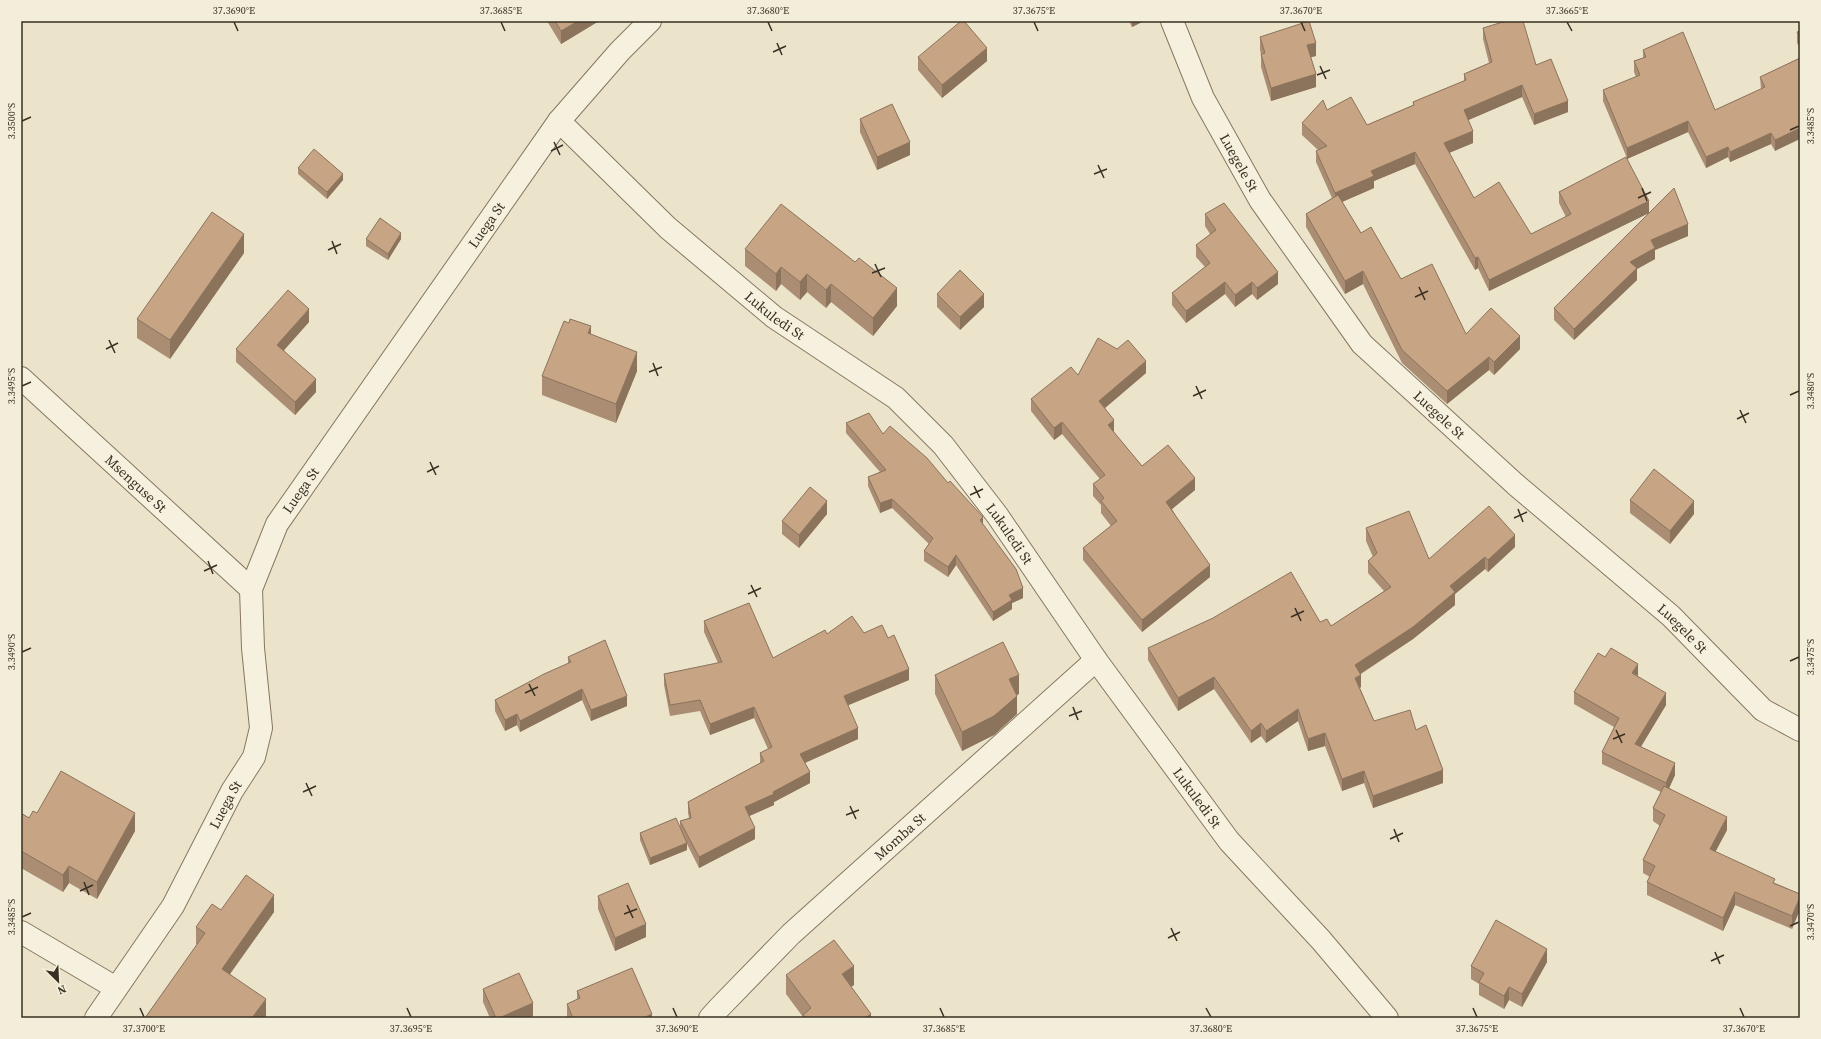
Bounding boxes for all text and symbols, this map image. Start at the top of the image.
text: 37.3690°E [213,4,255,17]
text: 37.3685°E [480,4,522,17]
text: 37.3680°E [747,4,789,17]
text: 37.3675°E [1013,4,1055,17]
text: 37.3670°E [1280,4,1322,17]
text: 37.3665°E [1546,4,1588,17]
text: 3.3500°S [5,103,18,139]
text: 3.3485°S [1804,108,1817,144]
street label: Luegele St [1215,130,1264,196]
street label: Luega St [463,197,510,252]
street label: Lukuledi St [741,287,809,345]
text: 3.3495°S [5,368,18,404]
text: 3.3480°S [1804,373,1817,409]
street label: Luegele St [1409,386,1470,444]
street label: Msenguse St [101,450,172,517]
street label: Luega St [277,463,324,517]
street label: Lukuledi St [981,499,1038,569]
street label: Luegele St [1653,599,1713,658]
text: 3.3490°S [5,634,18,670]
text: 3.3475°S [1804,639,1817,675]
street label: Lukuledi St [1168,763,1226,832]
street label: Luega St [204,776,247,832]
street label: Momba St [870,808,930,865]
text: 3.3485°S [5,899,18,935]
text: 3.3470°S [1804,904,1817,940]
north arrow [38,961,78,1001]
text: N [55,981,69,998]
text: 37.3700°E [123,1022,165,1035]
text: 37.3695°E [390,1022,432,1035]
text: 37.3690°E [656,1022,698,1035]
text: 37.3685°E [923,1022,965,1035]
text: 37.3680°E [1190,1022,1232,1035]
text: 37.3675°E [1456,1022,1498,1035]
text: 37.3670°E [1723,1022,1765,1035]

